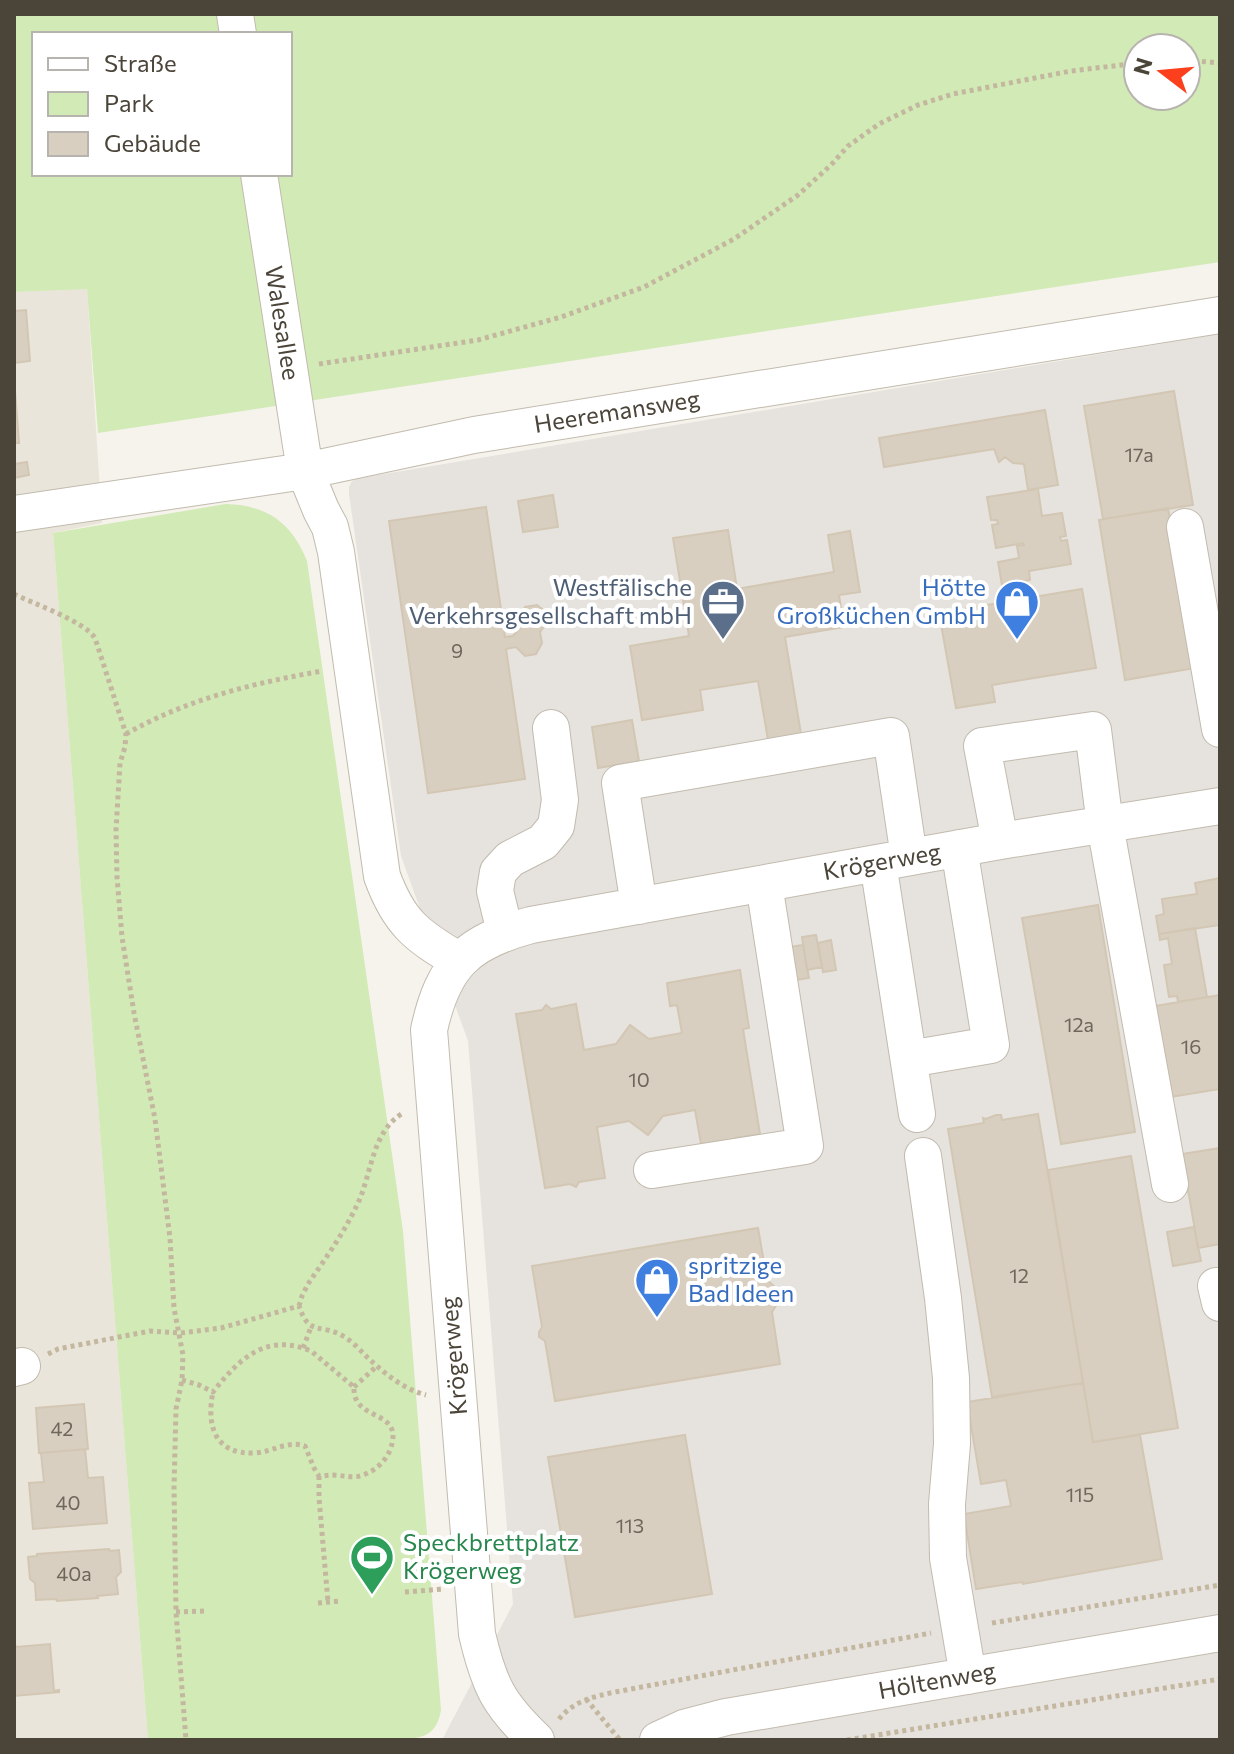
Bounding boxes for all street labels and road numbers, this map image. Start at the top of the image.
street label: Walesallee [260,263,307,382]
street label: Heeremansweg [532,383,702,438]
street label: Krögerweg [821,836,943,885]
street label: Krögerweg [433,1296,472,1417]
street label: Höltenweg [876,1655,998,1704]

